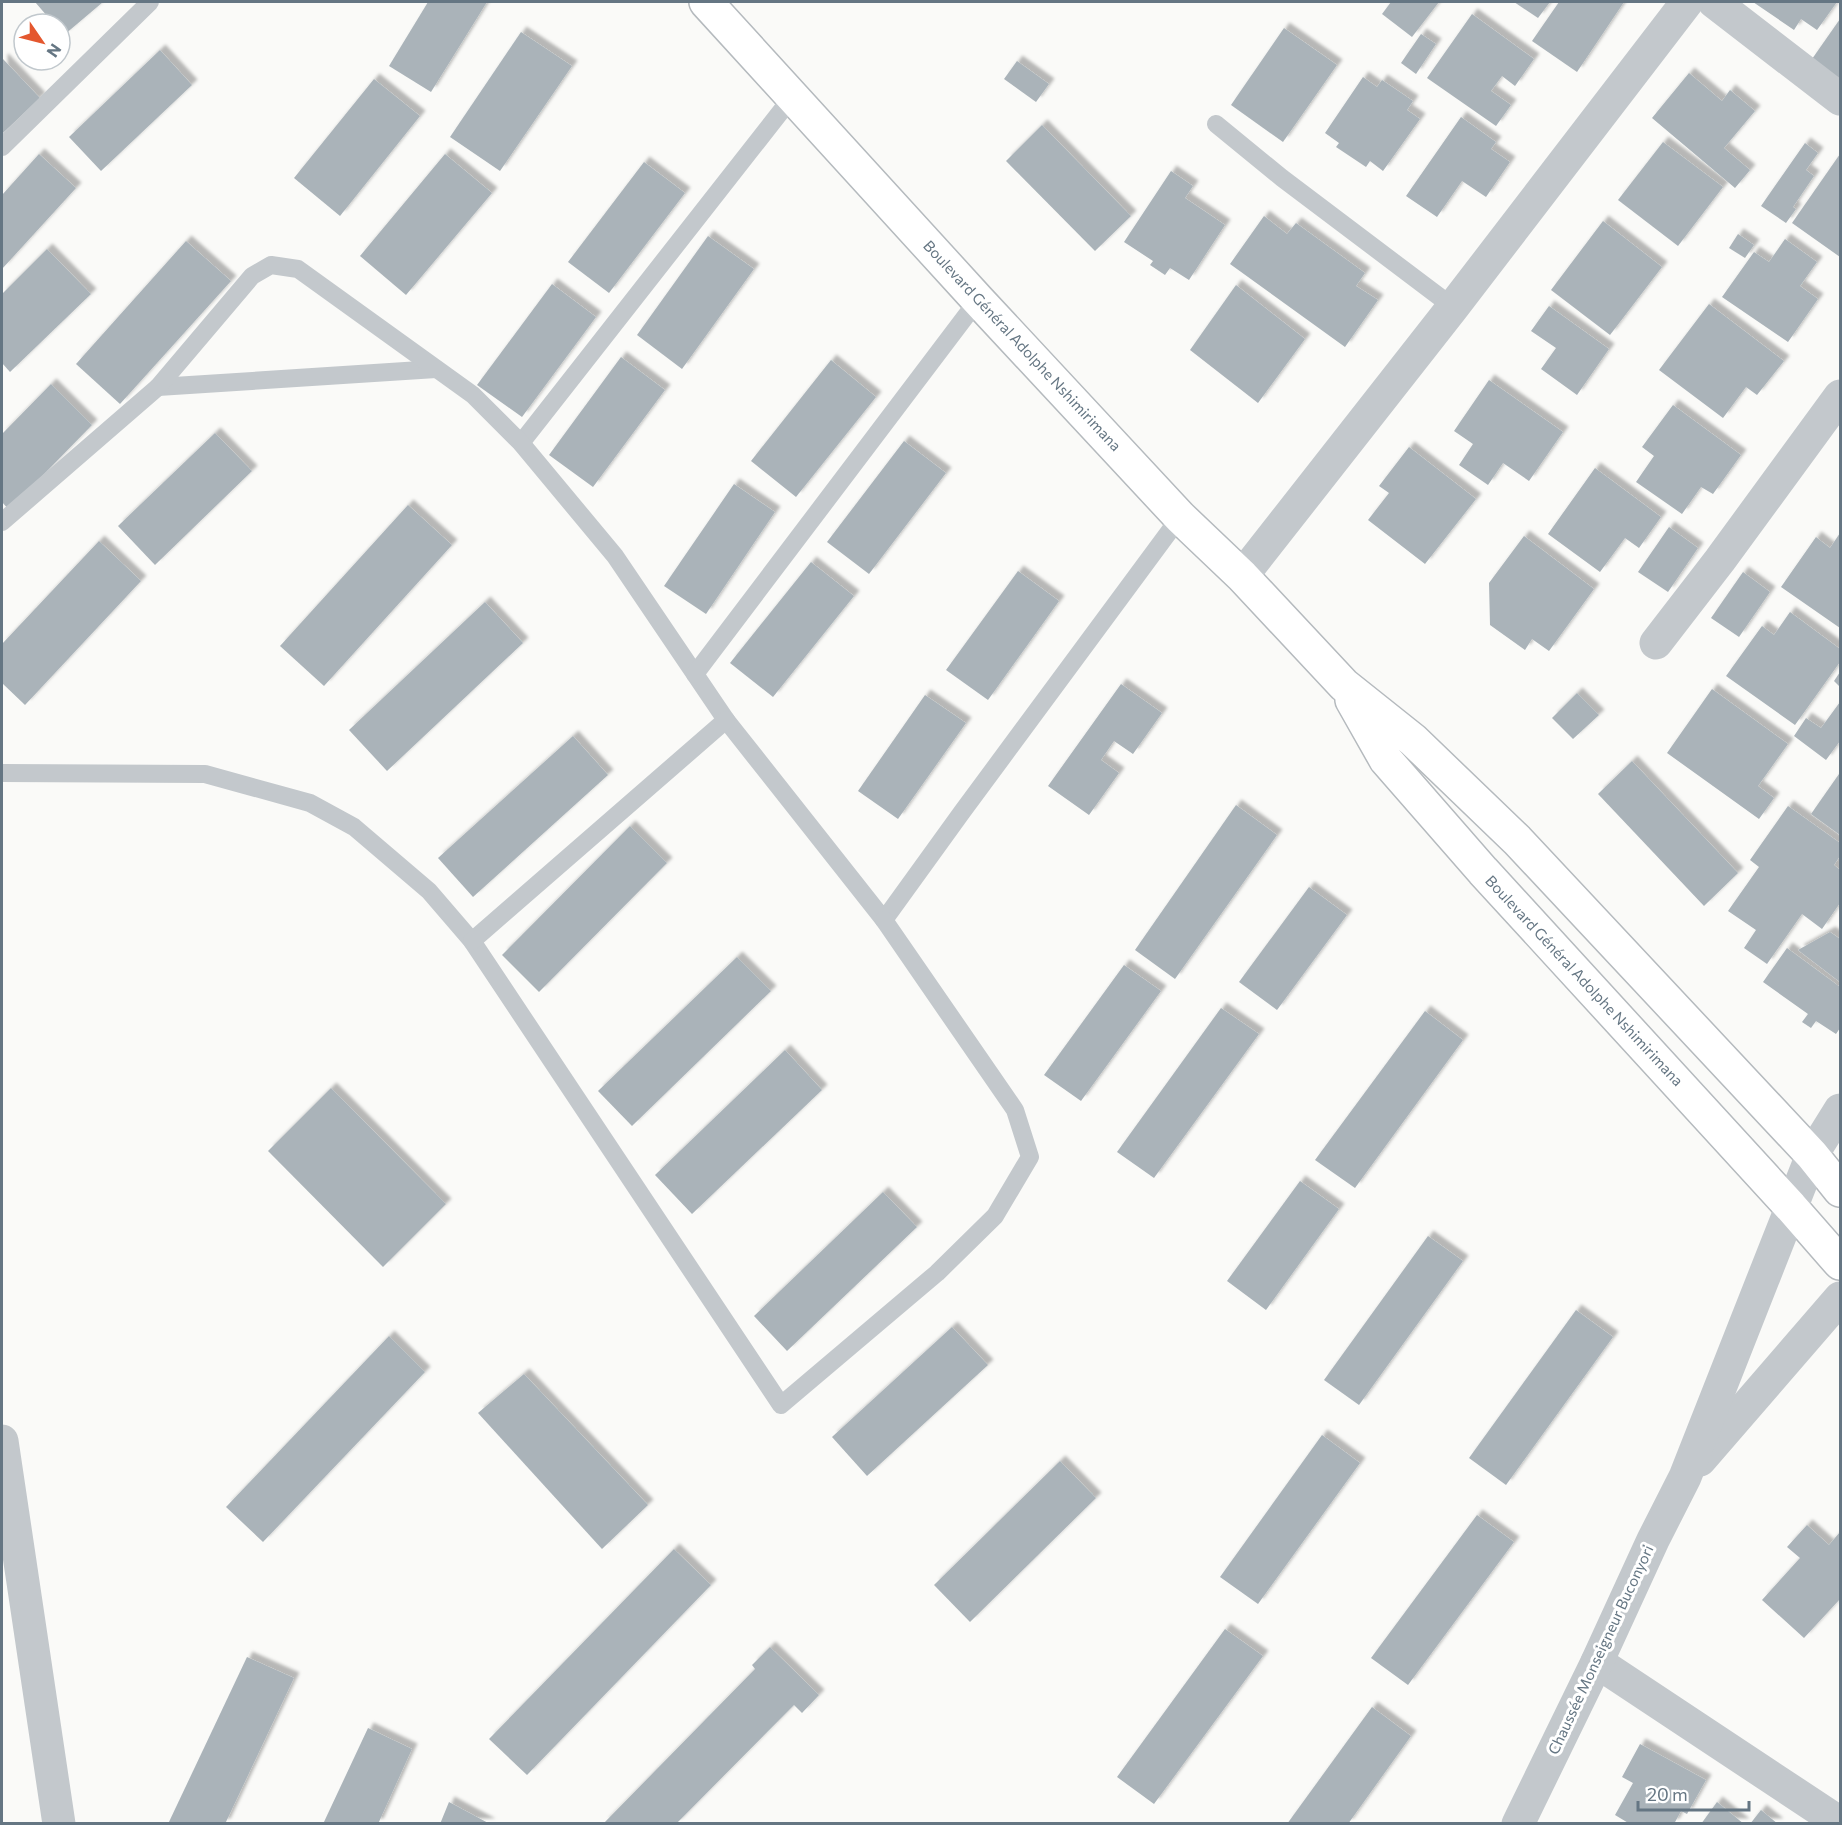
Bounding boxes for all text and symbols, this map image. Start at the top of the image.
north arrow [12,12,72,72]
text: N [43,41,66,61]
street label: Boulevard Général Adolphe Nshimirimana [920,236,1125,454]
street label: Boulevard Général Adolphe Nshimirimana [1482,871,1687,1089]
street label: Chaussée Monseigneur Buconyori [1544,1542,1657,1757]
scale bar [1638,1774,1749,1812]
text: 20 m [1647,1783,1688,1805]

